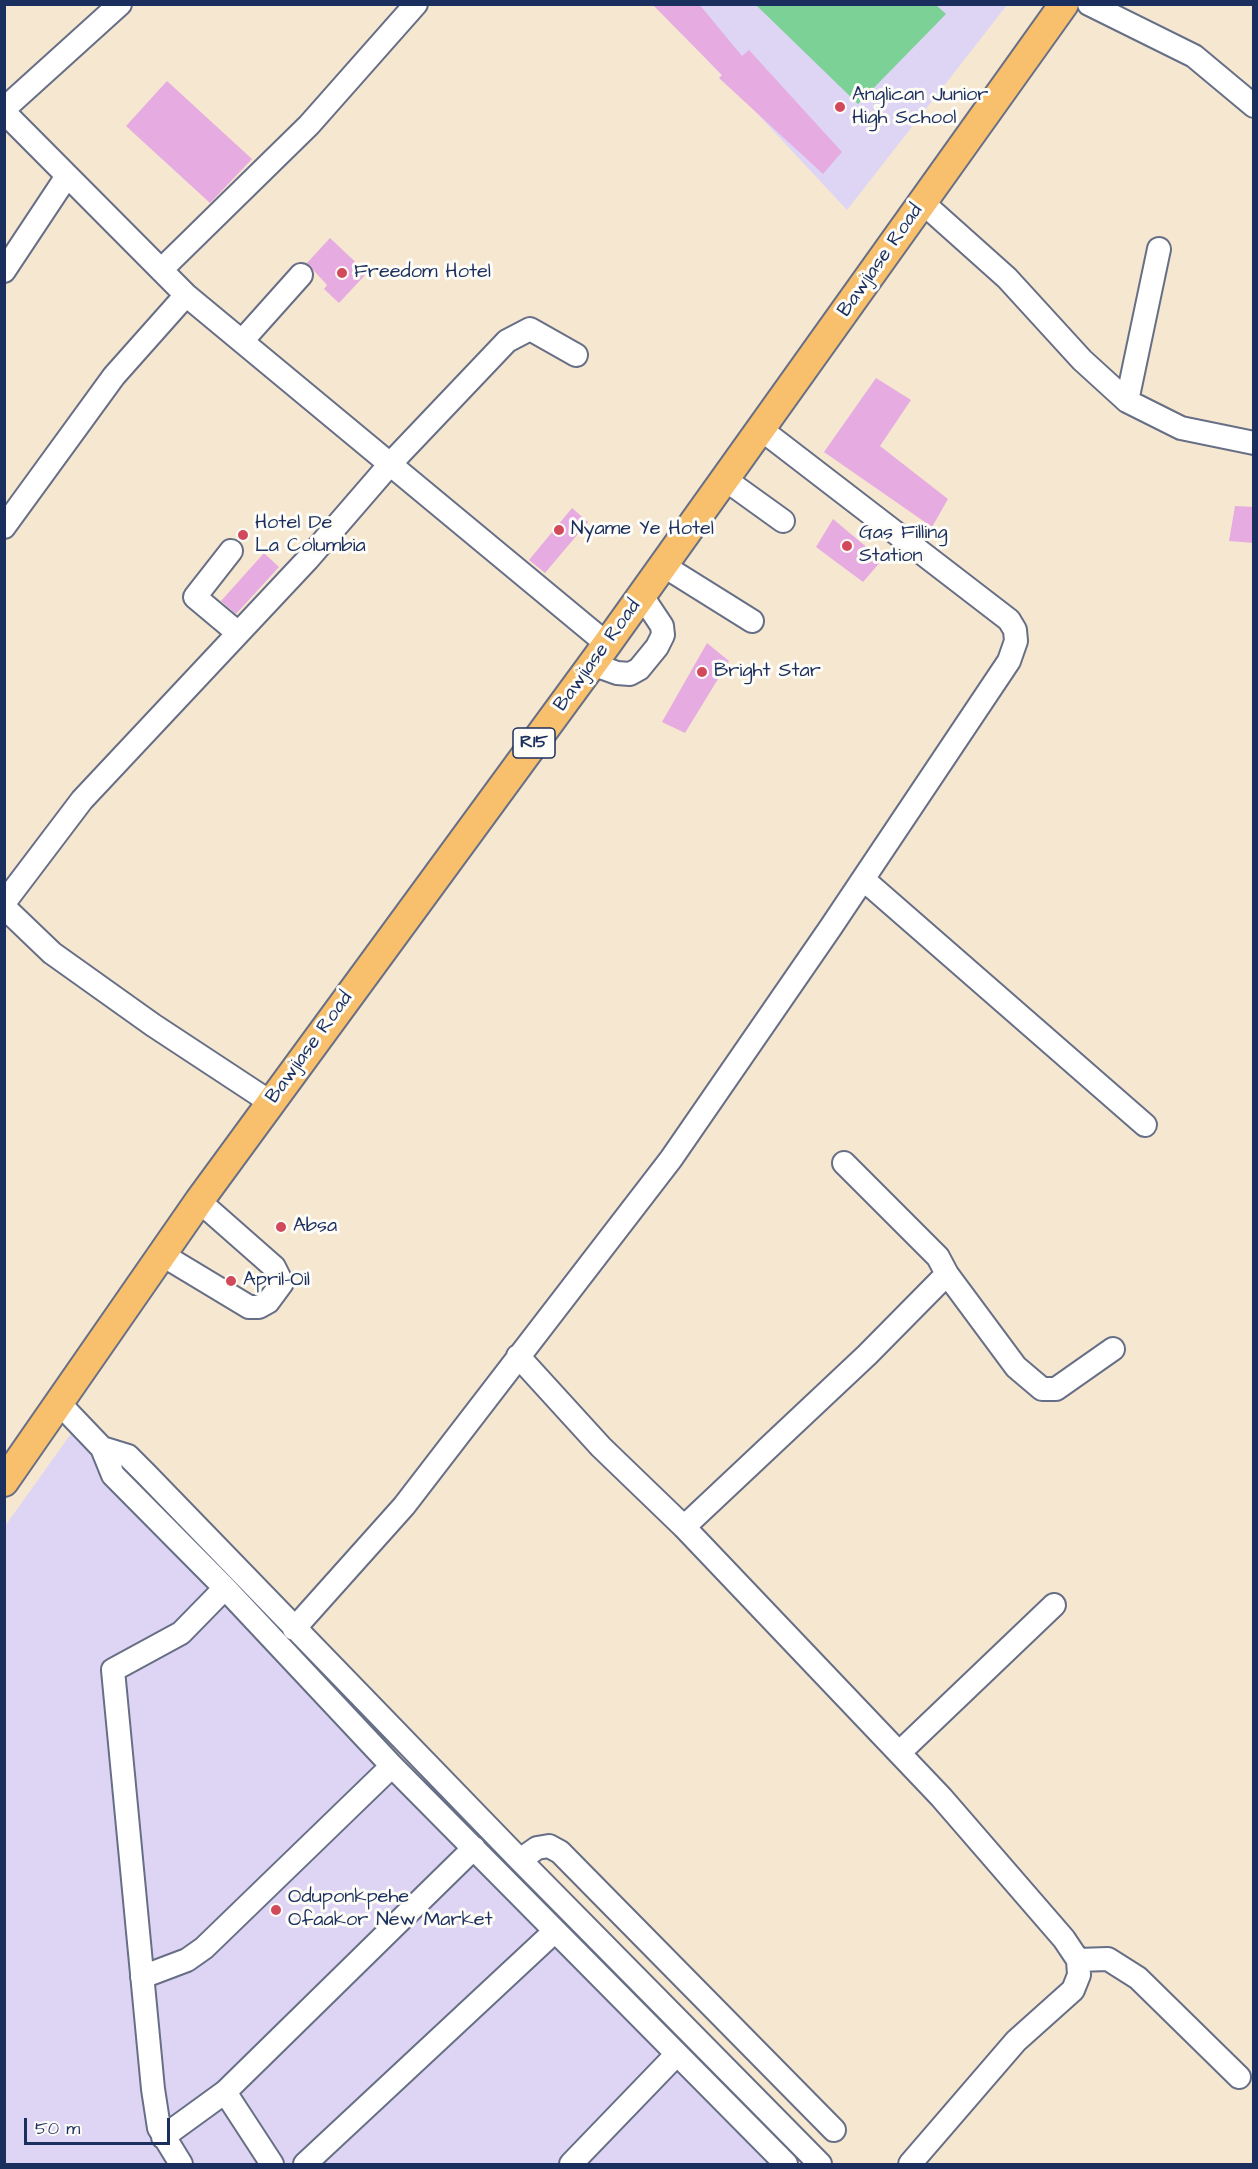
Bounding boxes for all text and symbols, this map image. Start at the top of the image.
place label: Anglican Junior High School [852,84,988,131]
marker: Anglican Junior High School [833,100,847,114]
street label: Bawjiase Road [833,200,929,322]
place label: Freedom Hotel [354,261,491,285]
marker: Freedom Hotel [335,266,349,280]
place label: Hotel De La Columbia [255,512,366,559]
place label: Nyame Ye Hotel [571,518,714,542]
place label: Gas Filling Station [859,522,948,569]
marker: Nyame Ye Hotel [552,523,566,537]
marker: Hotel De La Columbia [236,528,250,542]
marker: Gas Filling Station [840,539,854,553]
street label: Bawjiase Road [549,595,647,717]
place label: Bright Star [714,660,821,684]
marker: Bright Star [695,665,709,679]
road number: R15 [513,728,555,758]
street label: Bawjiase Road [261,987,359,1109]
place label: Absa [293,1215,337,1239]
marker: Absa [274,1220,288,1234]
place label: April-Oil [243,1269,310,1293]
marker: April-Oil [224,1274,238,1288]
place label: Oduponkpehe Ofaakor New Market [288,1886,493,1933]
marker: Oduponkpehe Ofaakor New Market [269,1903,283,1917]
scale bar [27,2106,172,2144]
text: 50 m [35,2116,80,2141]

